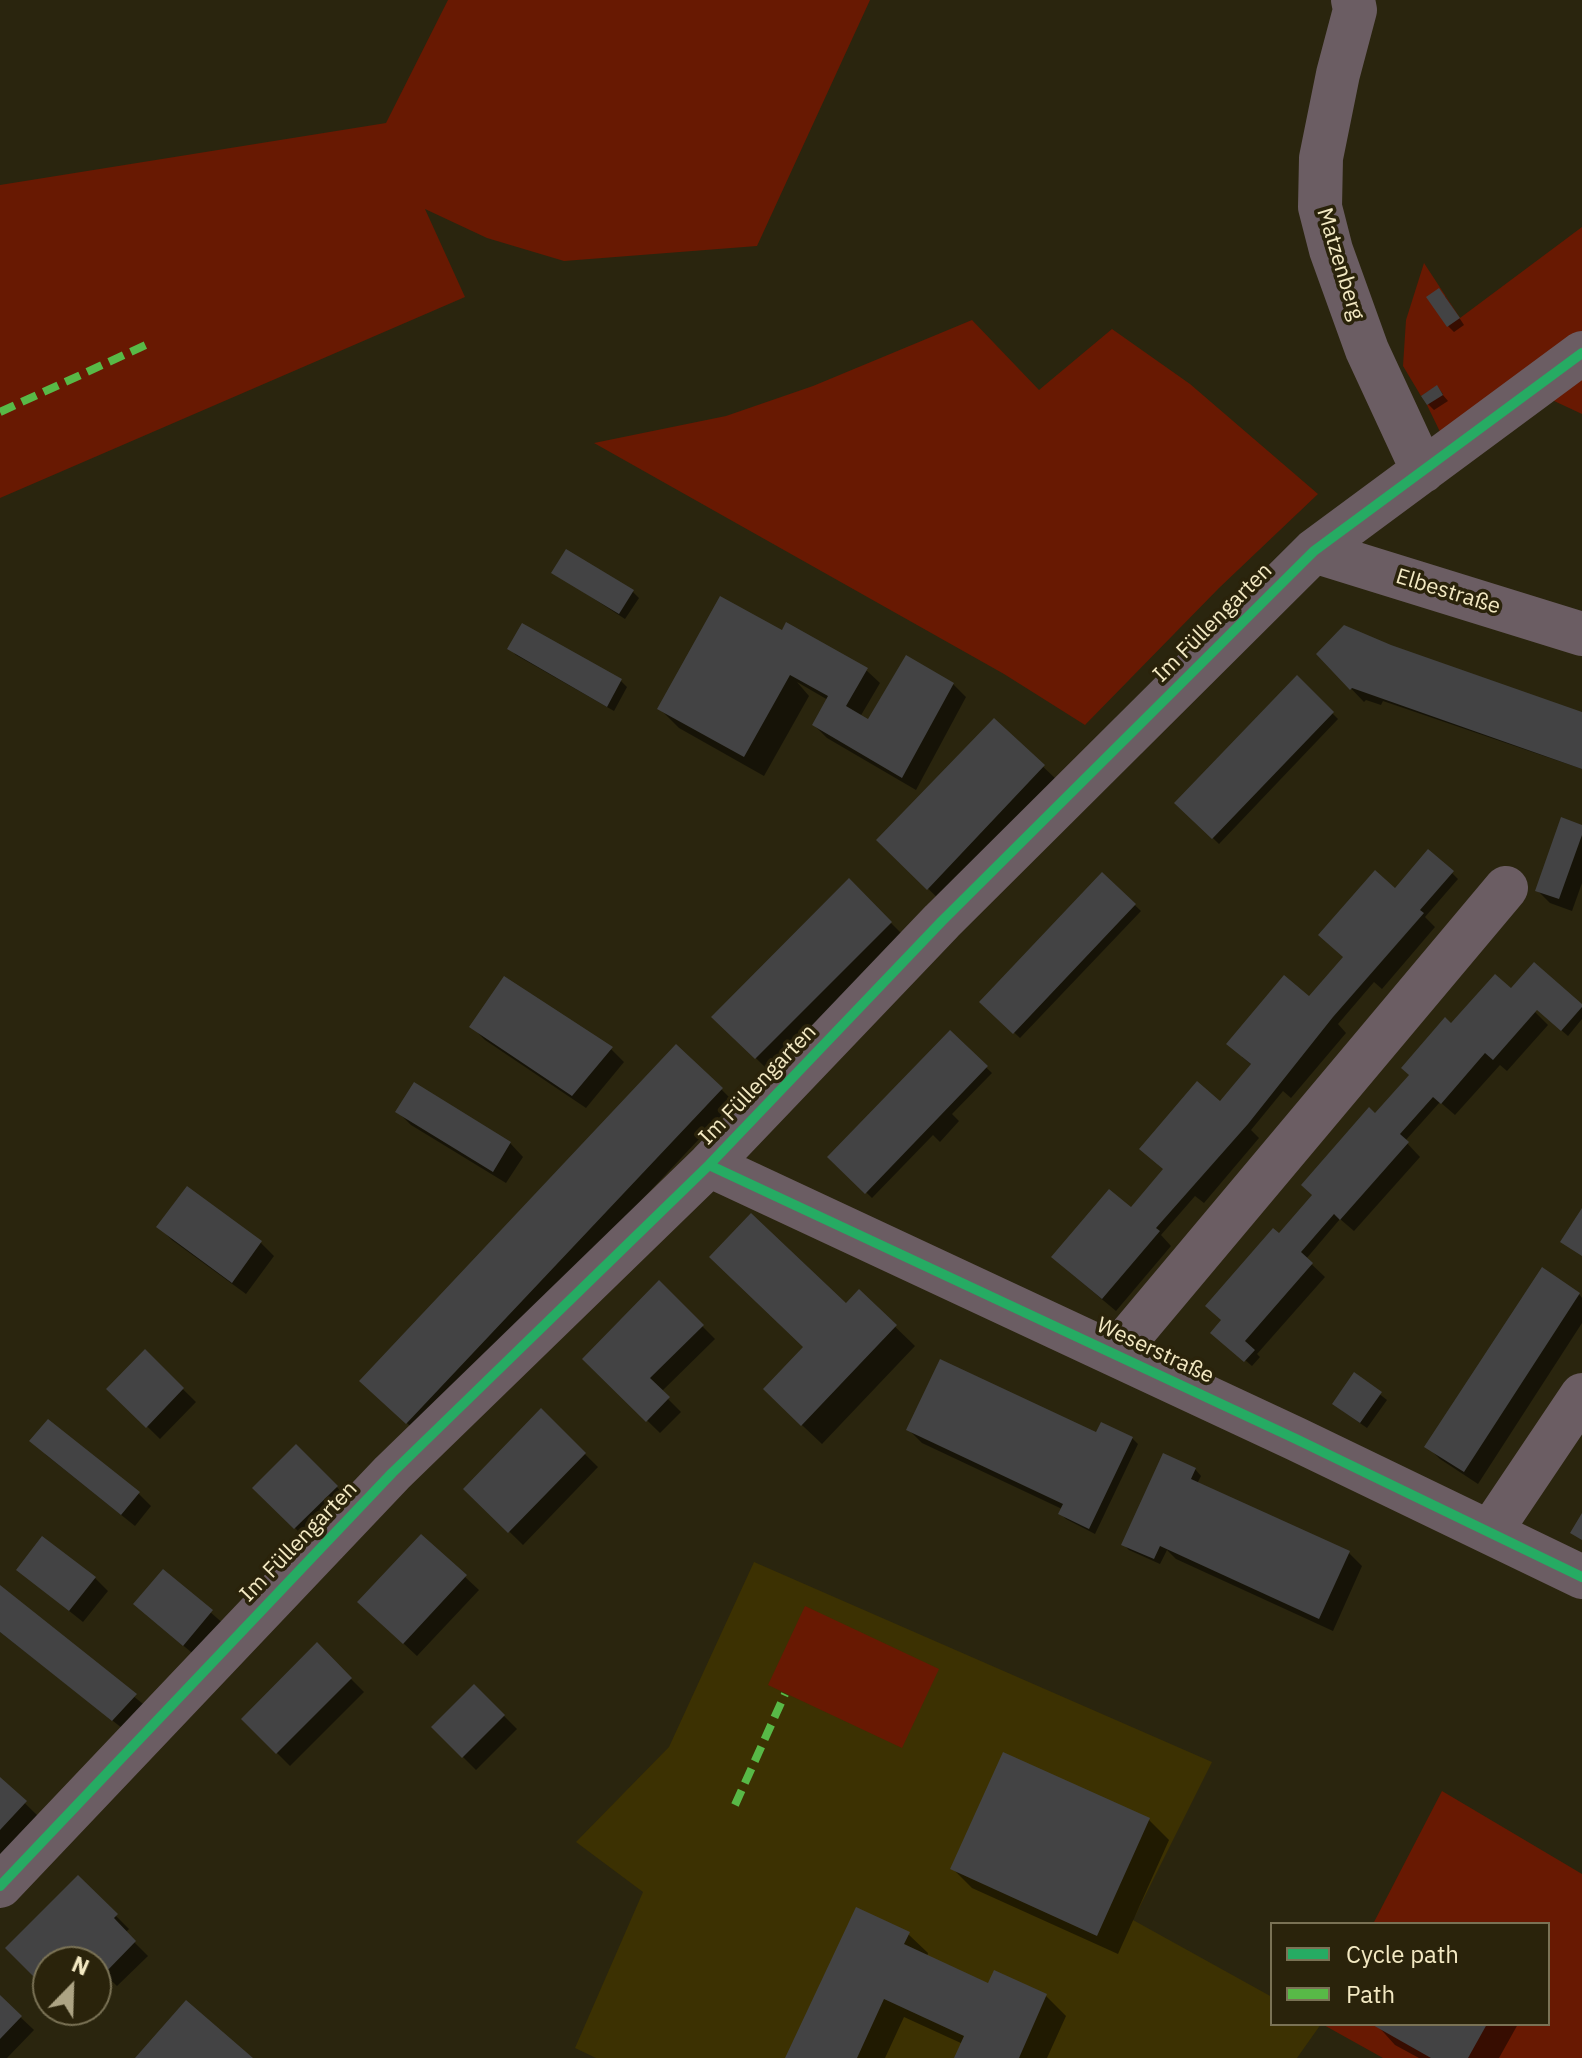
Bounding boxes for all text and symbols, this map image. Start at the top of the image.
street label: Matzenberg [1310,205,1370,323]
street label: Im Füllengarten [1148,558,1278,688]
street label: Elbestraße [1393,564,1503,620]
street label: Im Füllengarten [694,1019,822,1151]
street label: Weserstraße [1092,1312,1218,1390]
street label: Im Füllengarten [235,1476,363,1608]
legend [1270,1922,1550,2026]
text: Cycle path [1346,1938,1459,1970]
north arrow [32,1946,112,2026]
text: N [68,1949,94,1982]
text: Path [1346,1978,1395,2010]

